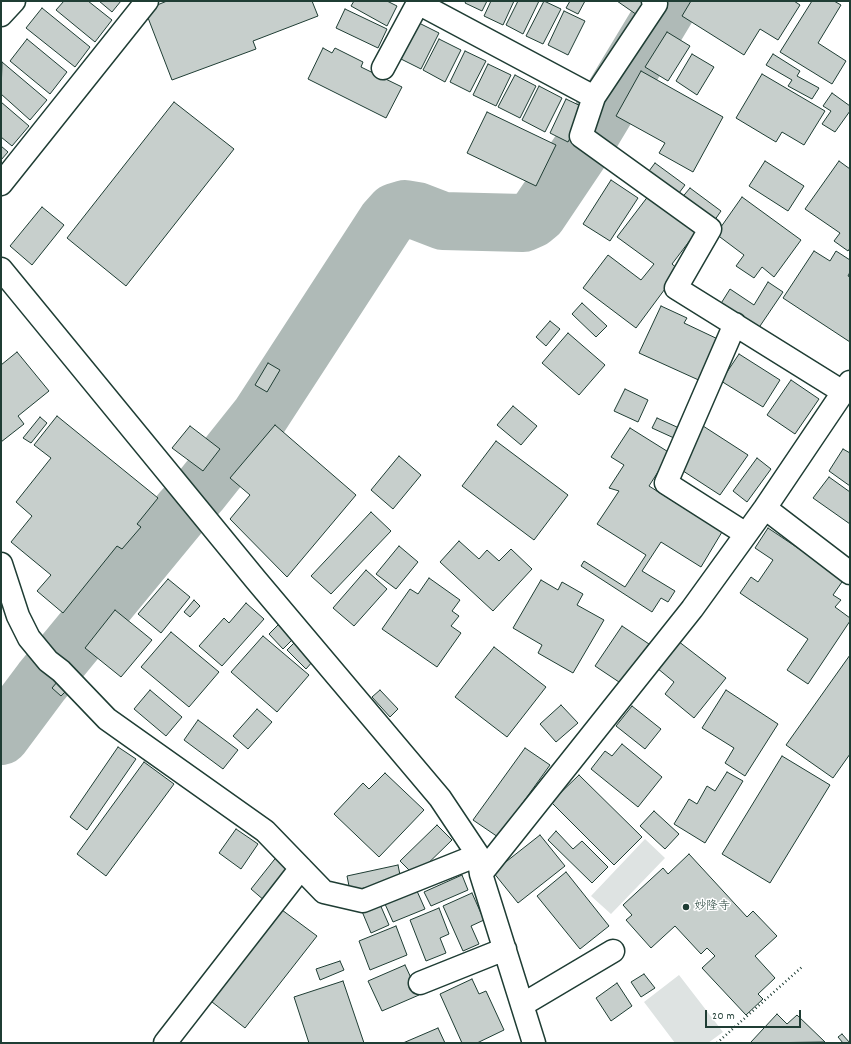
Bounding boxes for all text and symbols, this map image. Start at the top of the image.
place label: 妙隆寺 [694,900,730,914]
marker: 妙隆寺 [681,902,691,912]
scale bar [707,1002,803,1028]
text: 20 m [712,1008,735,1025]

